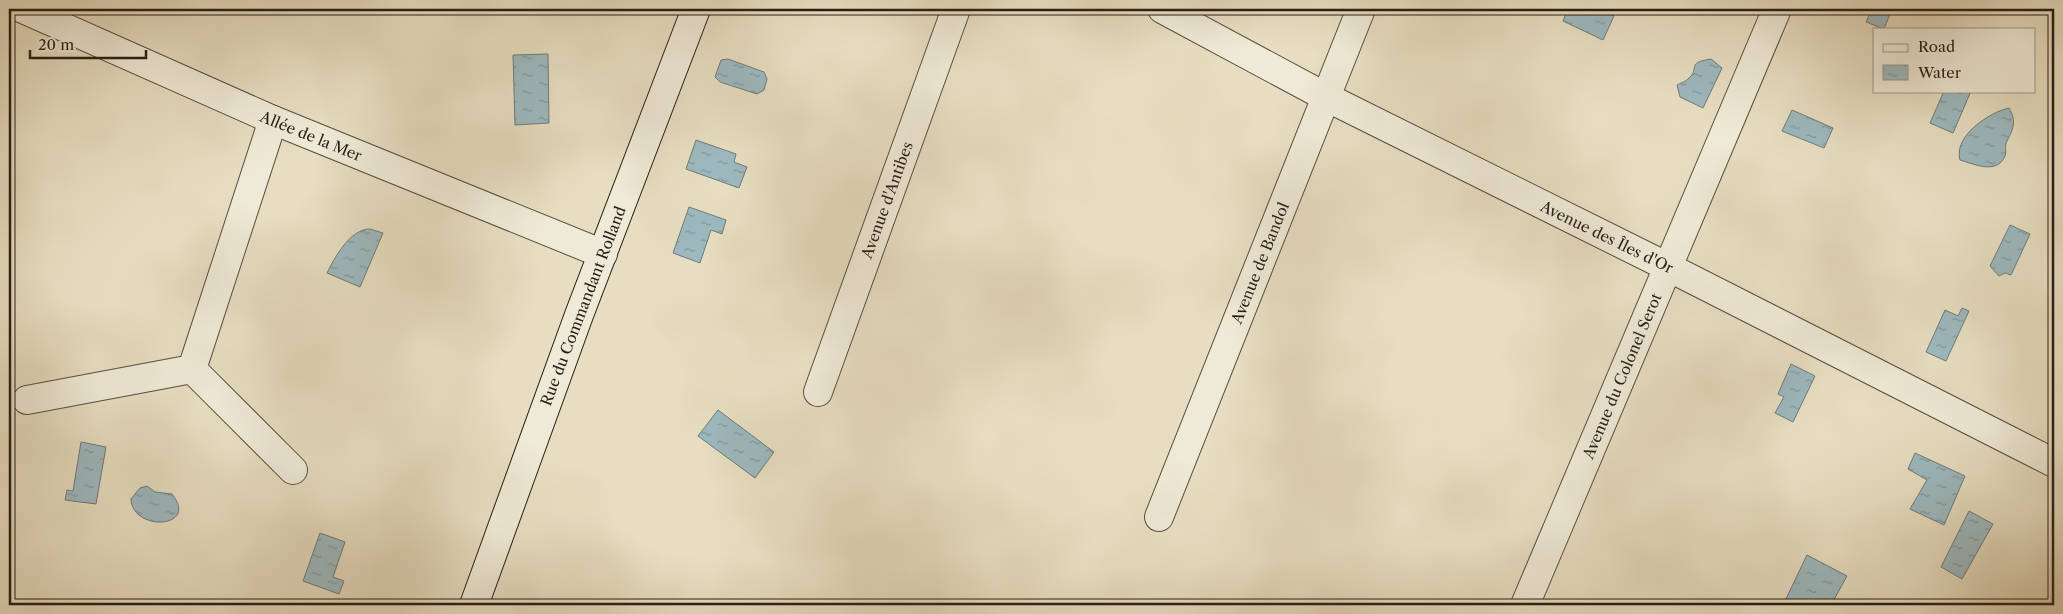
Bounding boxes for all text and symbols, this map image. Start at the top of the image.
scale bar [30,28,146,60]
legend [1873,28,2036,92]
text: 20 m [38,35,74,54]
text: Road [1918,37,1955,56]
text: Water [1917,63,1962,82]
street label: Allée de la Mer [256,107,365,165]
street label: Avenue d'Antibes [857,139,917,262]
street label: Avenue des Îles d'Or [1537,196,1677,278]
street label: Avenue de Bandol [1227,199,1293,327]
street label: Rue du Commandant Rolland [536,204,630,408]
street label: Avenue du Colonel Serot [1578,290,1666,463]

